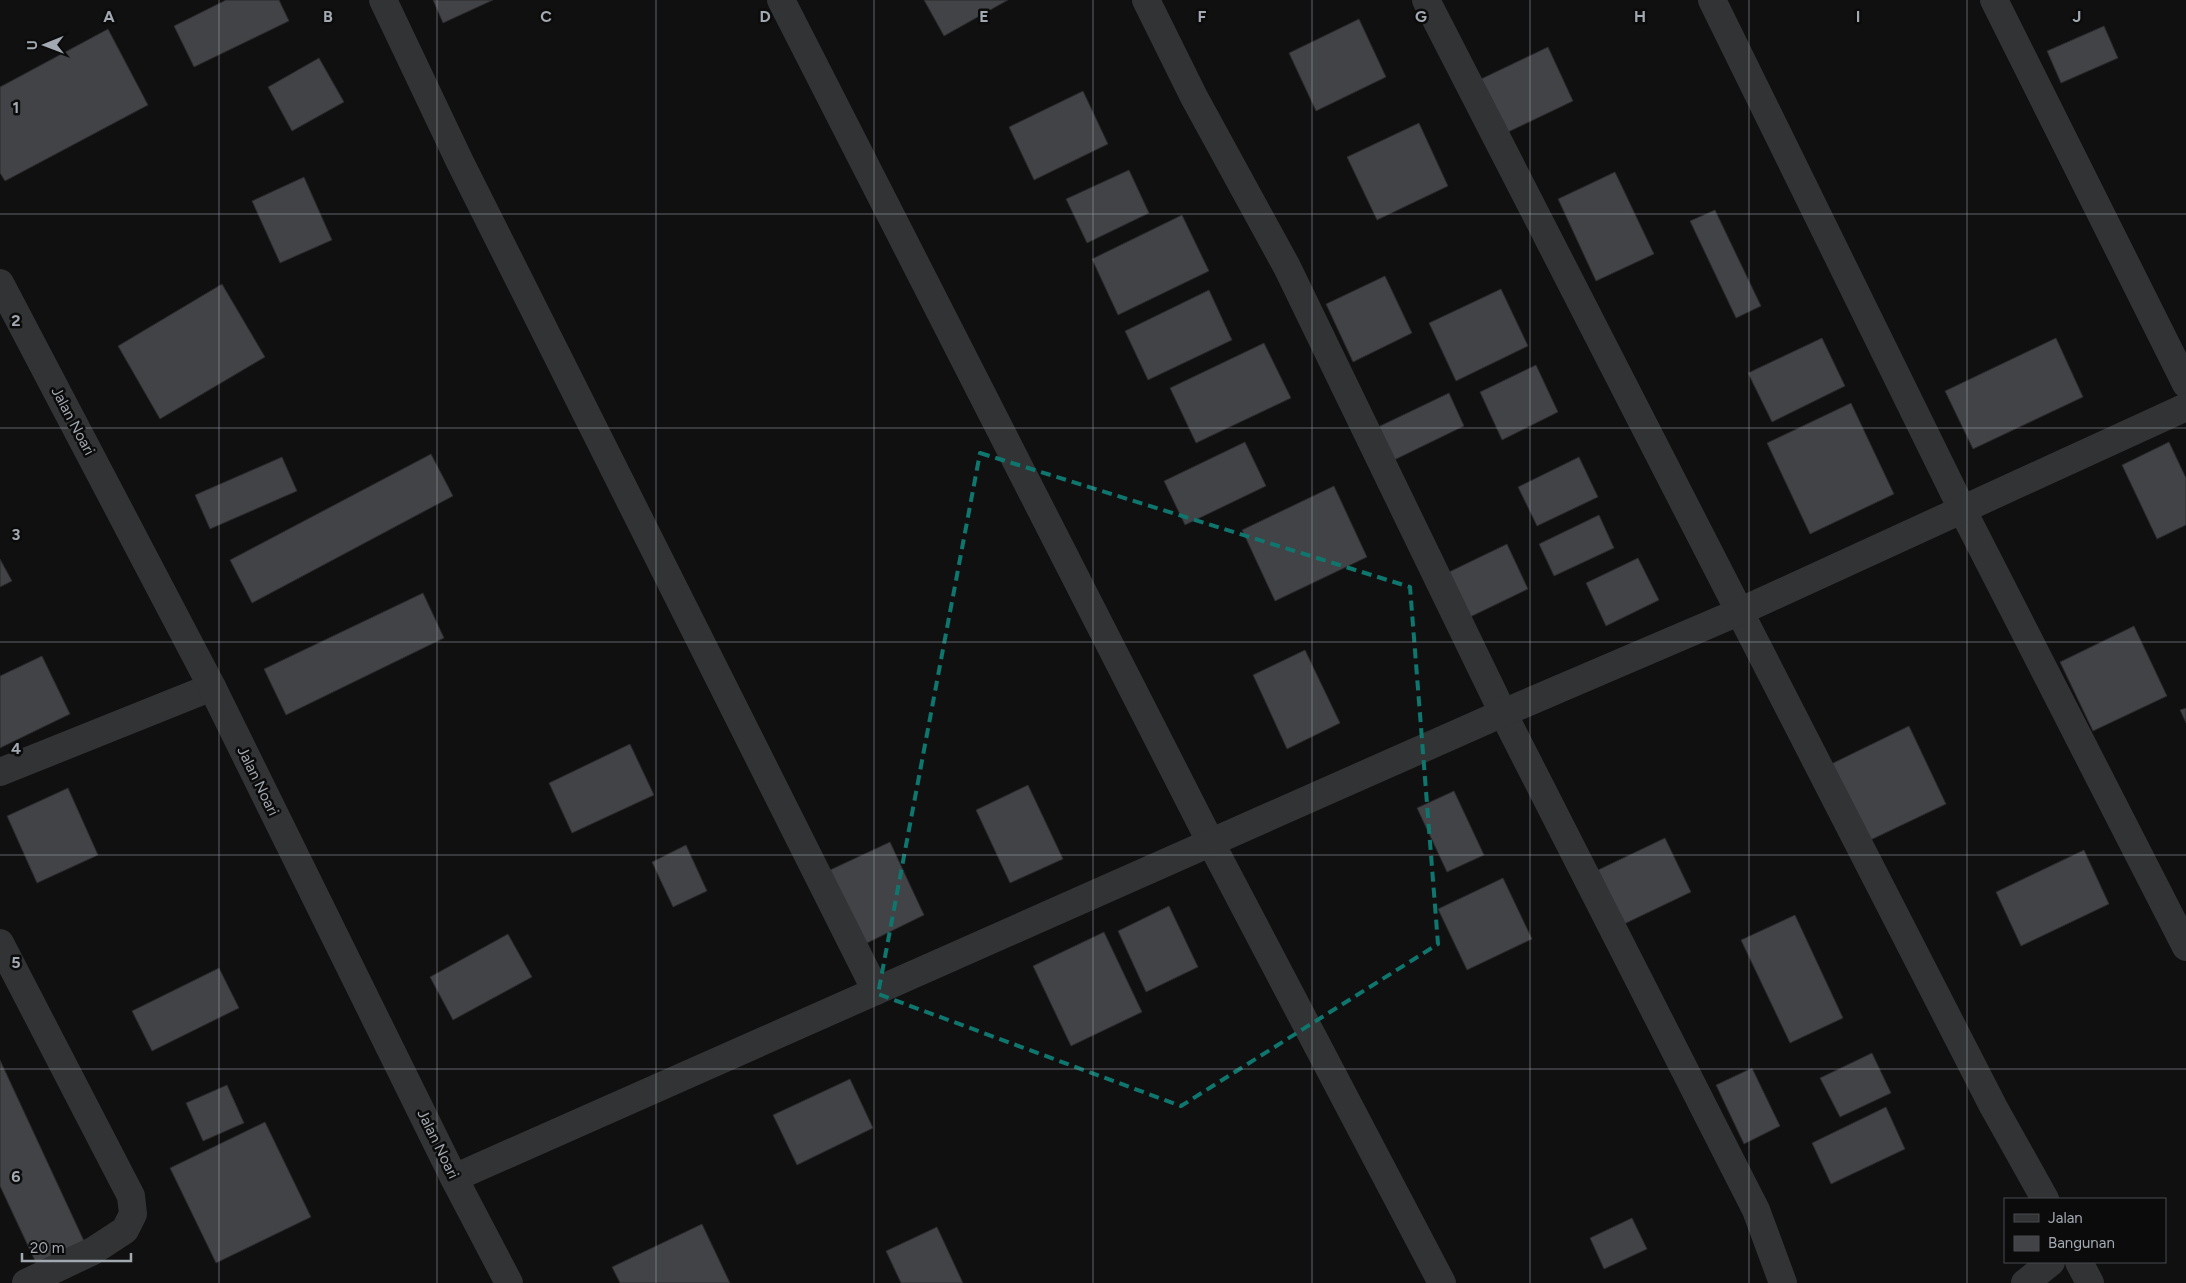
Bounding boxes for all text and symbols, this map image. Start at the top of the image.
text: A [103,7,115,26]
text: B [323,7,333,26]
text: C [540,7,552,26]
text: D [759,7,771,26]
text: E [979,7,989,26]
text: F [1198,7,1207,26]
text: G [1415,7,1427,26]
text: H [1634,7,1646,26]
text: I [1856,7,1860,26]
text: J [2073,7,2081,26]
north arrow [20,20,70,70]
text: U [24,40,41,50]
text: 1 [13,98,19,117]
text: 2 [11,311,21,330]
street label: Jalan Noari [47,384,99,458]
text: 3 [12,525,21,544]
text: 4 [11,739,21,758]
street label: Jalan Noari [233,743,283,819]
text: 5 [11,953,21,972]
street label: Jalan Noari [413,1106,463,1182]
text: 6 [11,1167,21,1186]
legend [2004,1198,2166,1263]
text: Jalan [2048,1209,2083,1227]
scale bar [22,1230,131,1262]
text: Bangunan [2048,1234,2115,1252]
text: 20 m [30,1239,64,1257]

